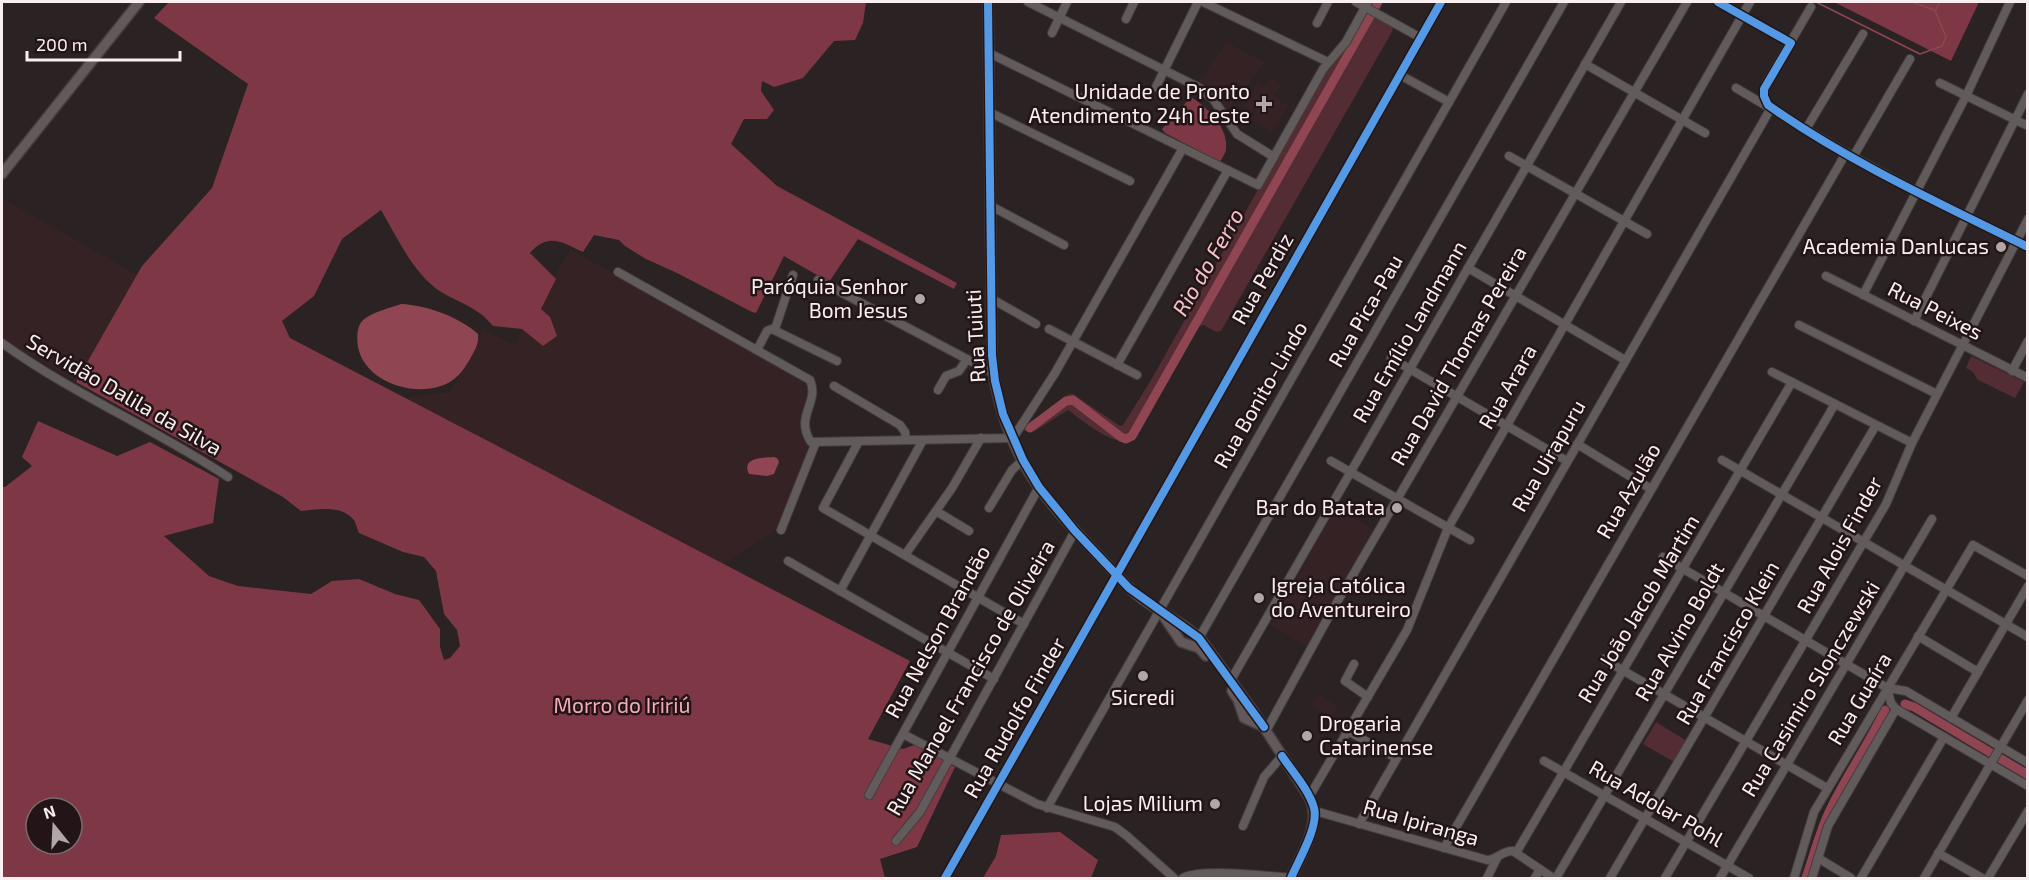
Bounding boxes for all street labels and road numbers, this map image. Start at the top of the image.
street label: Rua Perdiz [1226,228,1298,328]
street label: Rua Emílio Landmann [1347,236,1471,426]
street label: Rua David Thomas Pereira [1385,241,1531,469]
street label: Rua Pica-Pau [1322,250,1407,371]
street label: Rua Peixes [1884,275,1987,344]
street label: Rua Tuiuti [960,289,989,383]
street label: Rua Bonito-Lindo [1208,317,1312,472]
street label: Servidão Dalila da Silva [23,328,227,460]
street label: Rua Arara [1472,339,1541,433]
street label: Rua Uirapuru [1506,395,1590,516]
street label: Rua Azulão [1590,438,1665,542]
street label: Rua Alois Finder [1791,471,1887,617]
street label: Rua João Jacob Martim [1572,510,1704,707]
street label: Rua Manoel Francisco de Oliveira [880,535,1059,819]
street label: Rua Nelson Brandão [879,541,995,722]
street label: Rua Francisco Klein [1670,556,1784,728]
street label: Rua Alvino Boldt [1629,558,1728,705]
street label: Rua Casimiro Slonczewski [1735,576,1884,801]
street label: Rua Rudolfo Finder [958,632,1070,802]
street label: Rua Guaíra [1821,648,1896,749]
street label: Rua Adolar Pohl [1585,754,1729,852]
street label: Rua Ipiranga [1361,793,1482,850]

